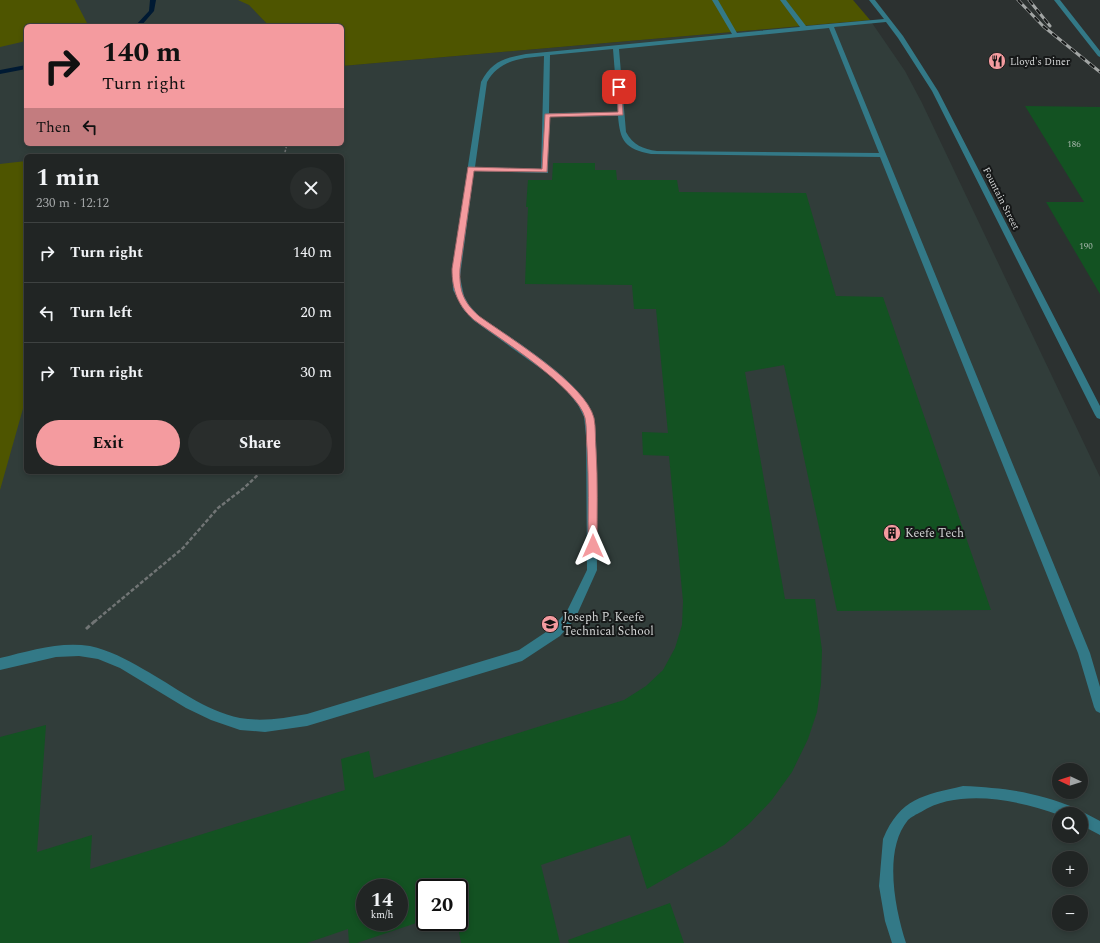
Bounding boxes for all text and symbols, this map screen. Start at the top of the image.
text: 140 m [102,31,181,74]
icon: right [36,40,88,92]
restaurant icon: Lloyd's Diner [987,51,1007,71]
place label: Lloyd's Diner [1010,54,1070,70]
text: Turn right [102,70,185,97]
pin [602,70,636,104]
icon: arrive [608,76,630,98]
text: Then [36,116,71,139]
icon: left [79,116,101,138]
house number: 186 [1067,137,1081,151]
text: 1 min [36,160,100,196]
street label: Fountain Street [978,164,1024,233]
button: close [290,167,332,209]
text: 230 m · 12:12 [36,193,109,213]
house number: 190 [1079,239,1093,253]
text: Turn right [70,241,143,264]
text: 140 m [293,241,332,264]
icon: right [36,242,58,264]
text: Turn left [70,301,132,324]
text: 20 m [300,301,332,324]
icon: left [36,302,58,324]
text: Turn right [70,361,143,384]
text: 30 m [300,361,332,384]
icon: right [36,362,58,384]
button: Exit [36,420,180,466]
button: Share [188,420,332,466]
building icon: Keefe Tech [882,523,902,543]
place label: Keefe Tech [905,524,964,543]
position arrow [572,525,614,567]
place label: Joseph P. Keefe Technical School [563,608,654,641]
school or university icon: Joseph P. Keefe Technical School [540,614,560,634]
north arrow [1052,763,1088,799]
map controls [1052,763,1088,931]
button: search [1052,807,1088,843]
button: + [1052,851,1088,887]
speed limit sign: 20 [416,879,468,931]
text: 14 [371,885,393,915]
button: − [1052,895,1088,931]
text: km/h [371,907,393,923]

